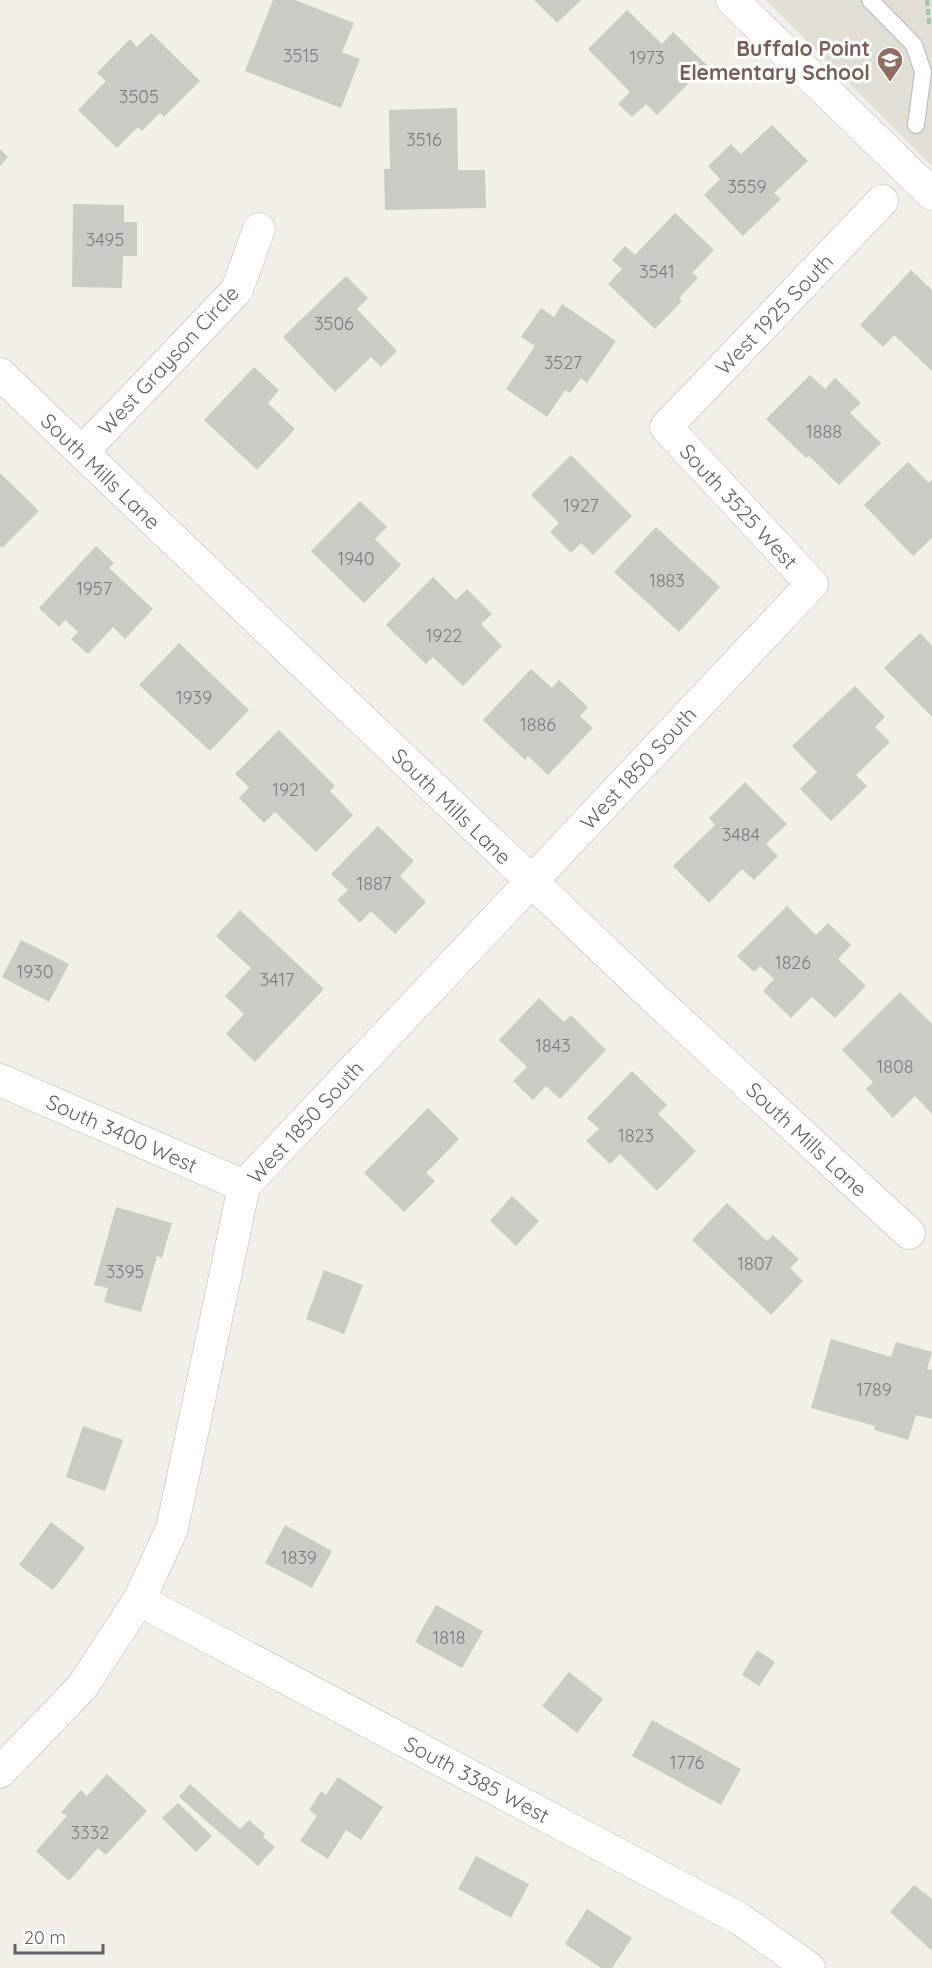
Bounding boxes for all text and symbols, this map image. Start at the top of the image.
place label: Buffalo Point Elementary School [679,35,870,85]
house number: 3515 [283,44,319,67]
school or university icon: Buffalo Point Elementary School [875,45,905,83]
house number: 1973 [630,46,664,69]
house number: 3505 [119,85,159,108]
house number: 3516 [406,128,442,151]
house number: 3559 [727,175,767,198]
house number: 3495 [86,228,124,251]
street label: West 1925 South [710,248,838,380]
house number: 3541 [639,260,675,283]
street label: West Grayson Circle [92,280,244,440]
house number: 3506 [314,312,354,335]
house number: 3527 [544,351,582,374]
street label: South Mills Lane [36,407,166,535]
house number: 1888 [806,420,842,443]
street label: South 3525 West [674,438,804,574]
house number: 1927 [563,494,599,517]
house number: 1940 [338,547,374,570]
house number: 1883 [649,569,685,592]
house number: 1957 [76,577,112,600]
house number: 1922 [426,624,462,647]
house number: 1939 [176,686,212,709]
street label: West 1850 South [574,701,702,835]
house number: 1886 [520,713,556,736]
street label: South Mills Lane [387,742,517,870]
house number: 1921 [272,778,306,801]
house number: 3484 [722,823,760,846]
house number: 1887 [357,872,391,895]
house number: 1826 [775,951,811,974]
house number: 1930 [17,960,53,983]
house number: 3417 [260,968,294,991]
house number: 1843 [535,1034,571,1057]
street label: West 1850 South [241,1055,369,1189]
house number: 1808 [877,1055,913,1078]
street label: South Mills Lane [741,1076,873,1202]
street label: South 3400 West [42,1088,202,1178]
house number: 1823 [618,1124,654,1147]
house number: 1807 [737,1252,773,1275]
house number: 3395 [106,1260,144,1283]
house number: 1789 [856,1378,892,1401]
house number: 1839 [281,1546,317,1569]
house number: 1818 [433,1626,465,1649]
street label: South 3385 West [400,1730,554,1828]
house number: 1776 [670,1751,704,1774]
house number: 3332 [71,1821,109,1844]
scale bar [15,1917,104,1955]
text: 20 m [24,1926,66,1949]

